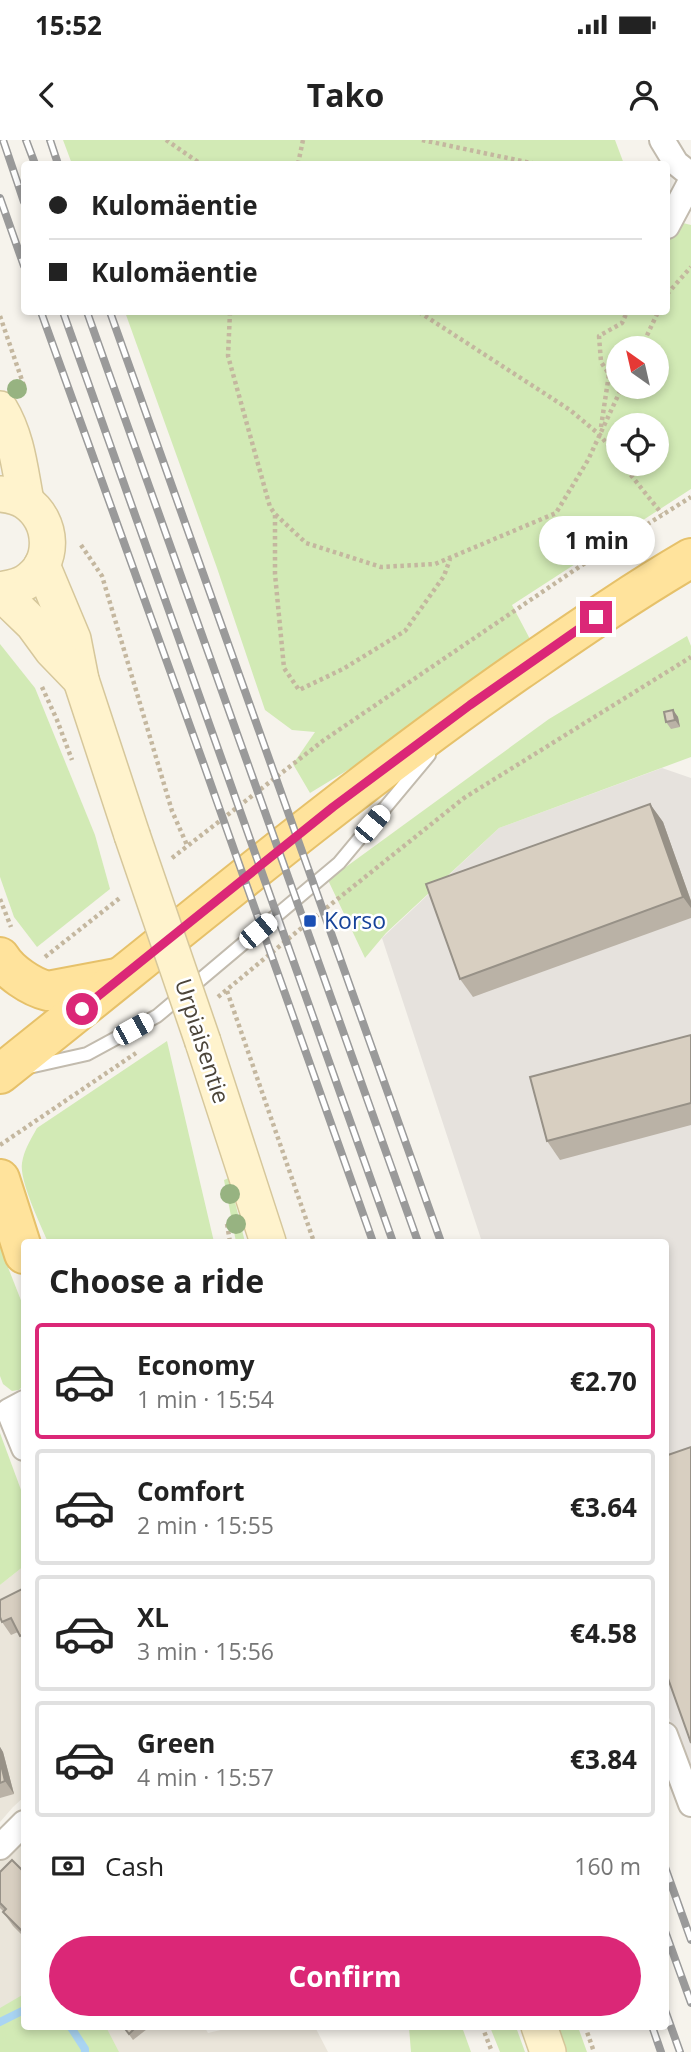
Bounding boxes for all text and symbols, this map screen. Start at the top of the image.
text: 15:52 [35,7,102,43]
text: Tako [307,73,384,116]
icon: back [28,76,66,114]
icon: person [625,76,663,114]
text: Kulomäentie [91,187,258,223]
text: Kulomäentie [91,254,258,290]
north arrow [606,336,668,399]
map controls [606,336,669,476]
button: locate [606,413,669,476]
callout: 1 min [538,516,654,564]
text: 1 min [565,524,629,556]
route end [580,601,612,633]
car [351,801,394,847]
place label: Korso [324,904,386,936]
car [236,909,281,953]
marker: Korso [302,913,318,929]
street label: Urpiaisentie [168,974,238,1107]
route start [66,993,98,1025]
car [110,1010,157,1048]
text: Choose a ride [49,1259,264,1302]
text: Economy [137,1347,255,1383]
icon: car [53,1350,116,1413]
text: €2.70 [570,1363,637,1399]
text: 1 min · 15:54 [137,1383,274,1415]
text: Comfort [137,1473,244,1509]
icon: car [53,1476,116,1539]
text: €3.64 [570,1489,637,1525]
text: 2 min · 15:55 [137,1509,274,1541]
text: XL [137,1599,169,1635]
icon: car [53,1602,116,1665]
text: €4.58 [570,1615,637,1651]
text: 3 min · 15:56 [137,1635,274,1667]
text: Green [137,1725,215,1761]
icon: car [53,1728,116,1791]
text: €3.84 [570,1741,637,1777]
text: 4 min · 15:57 [137,1761,274,1793]
icon: cash [49,1847,87,1885]
text: Cash [105,1848,164,1884]
text: 160 m [574,1850,641,1882]
button: Confirm [49,1936,641,2016]

